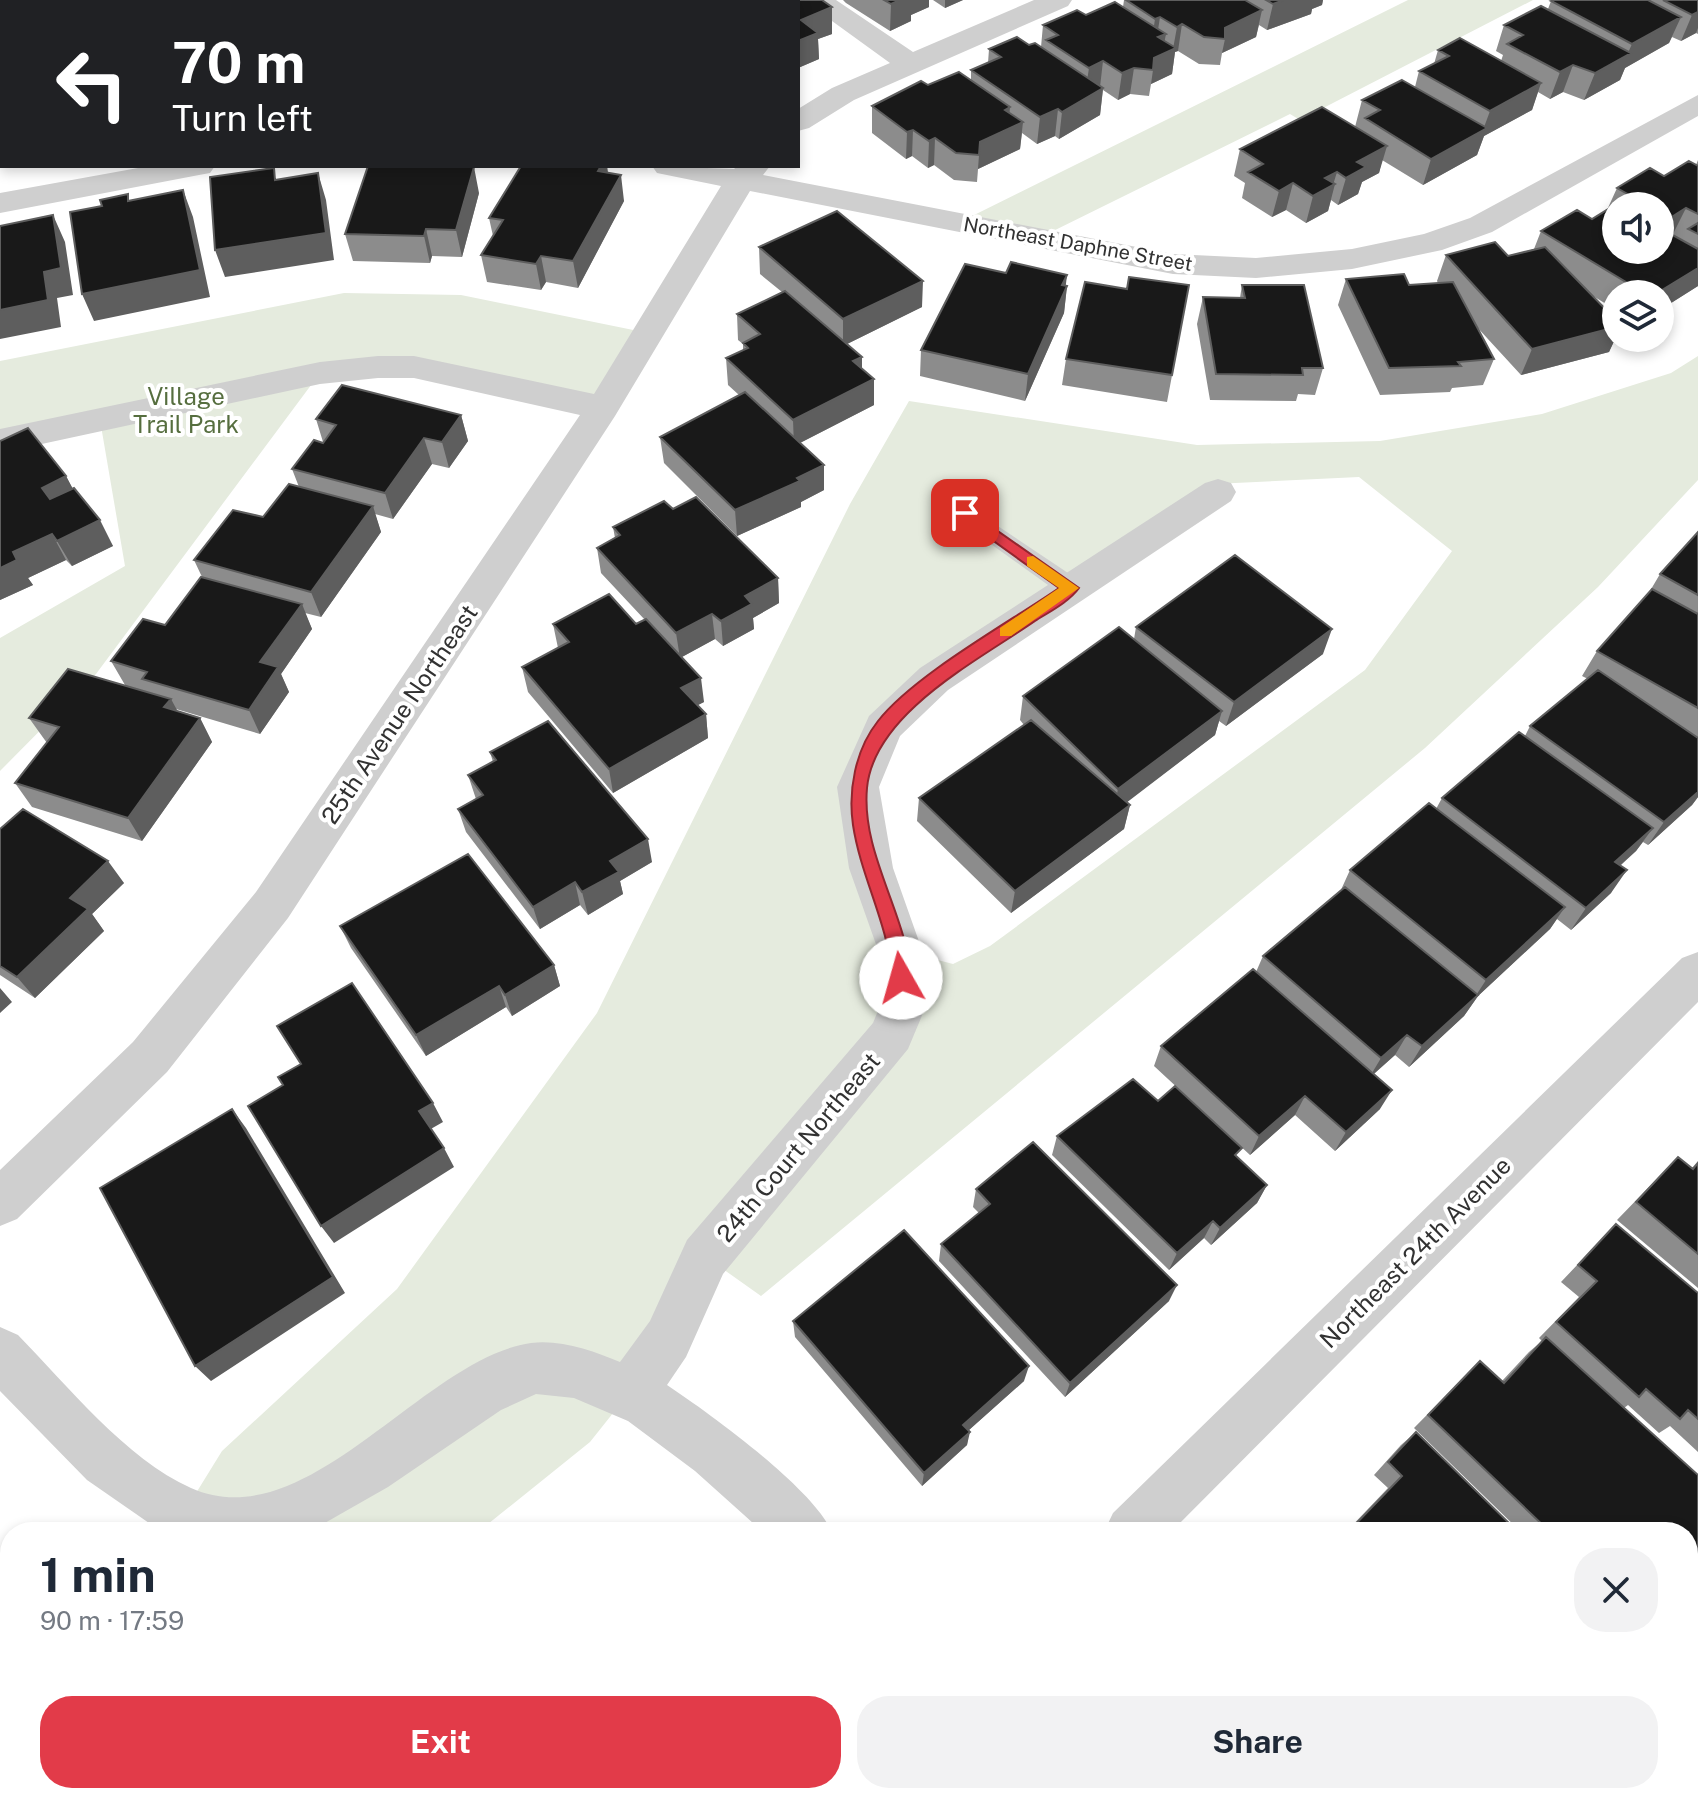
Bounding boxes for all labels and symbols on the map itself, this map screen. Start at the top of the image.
street label: Northeast Daphne Street [962,212,1194,276]
park label: Village Trail Park [133,382,239,438]
pin [931,479,999,547]
street label: 25th Avenue Northeast [315,599,483,829]
position arrow [859,936,943,1020]
street label: 24th Court Northeast [711,1047,885,1247]
street label: Northeast 24th Avenue [1314,1151,1516,1353]

